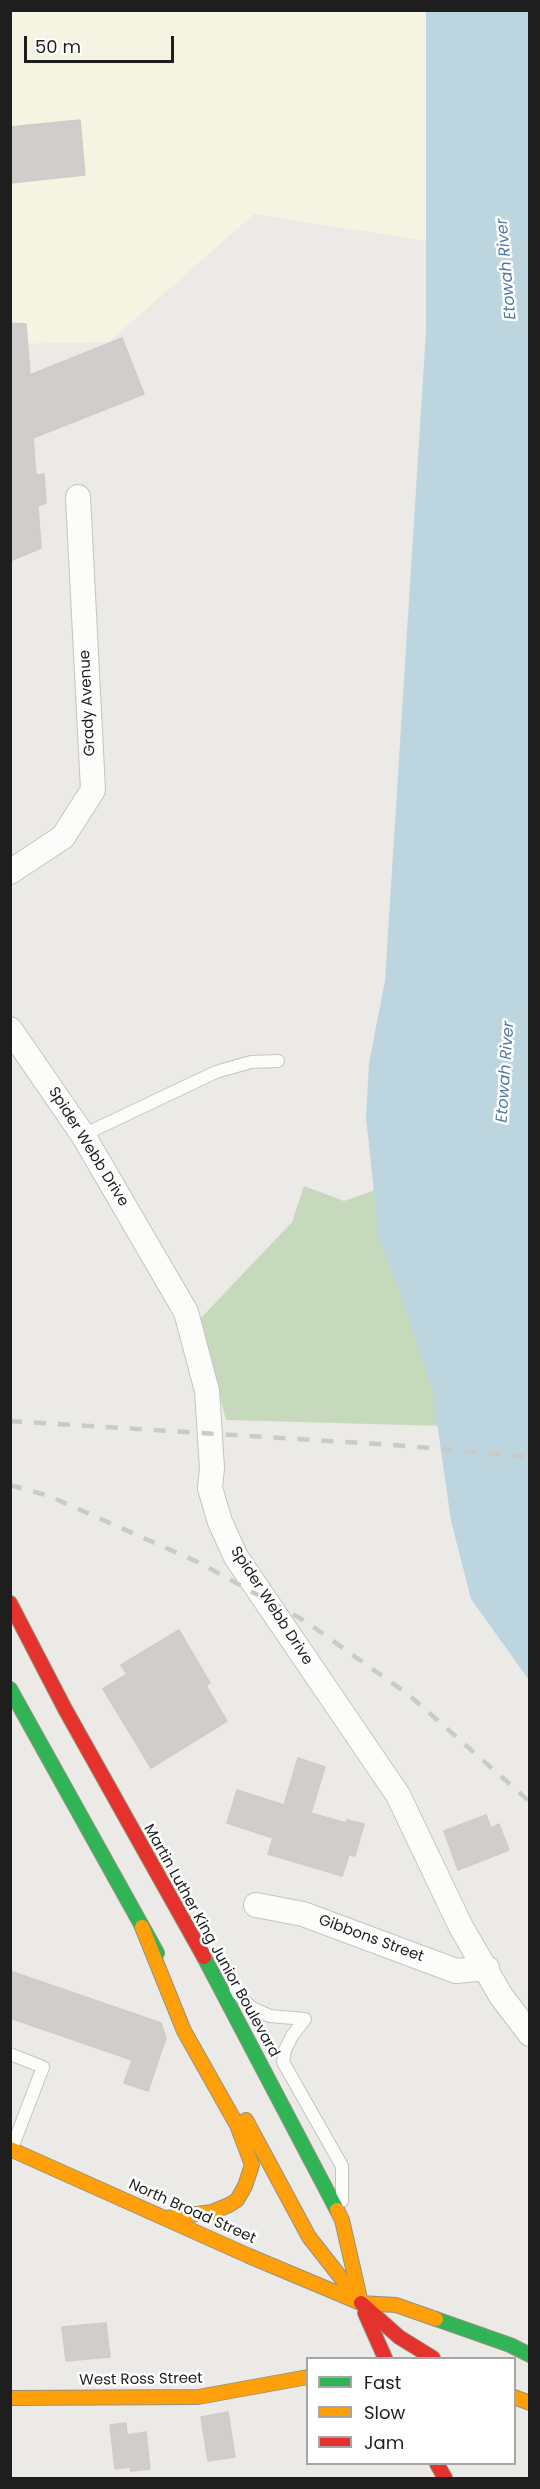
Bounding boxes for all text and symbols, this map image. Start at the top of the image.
scale bar [27,24,177,62]
text: 50 m [35,34,81,59]
water label: Etowah River [493,217,521,321]
street label: Grady Avenue [76,649,100,757]
water label: Etowah River [493,1021,519,1123]
street label: Spider Webb Drive [44,1084,132,1210]
street label: Spider Webb Drive [226,1543,316,1669]
street label: Martin Luther King Junior Boulevard [139,1821,283,2061]
street label: Gibbons Street [316,1912,426,1966]
street label: North Broad Street [126,2176,258,2248]
legend [306,2357,516,2465]
street label: West Ross Street [79,2370,203,2390]
text: Fast [364,2370,401,2395]
text: Slow [364,2400,405,2425]
text: Jam [364,2430,404,2455]

